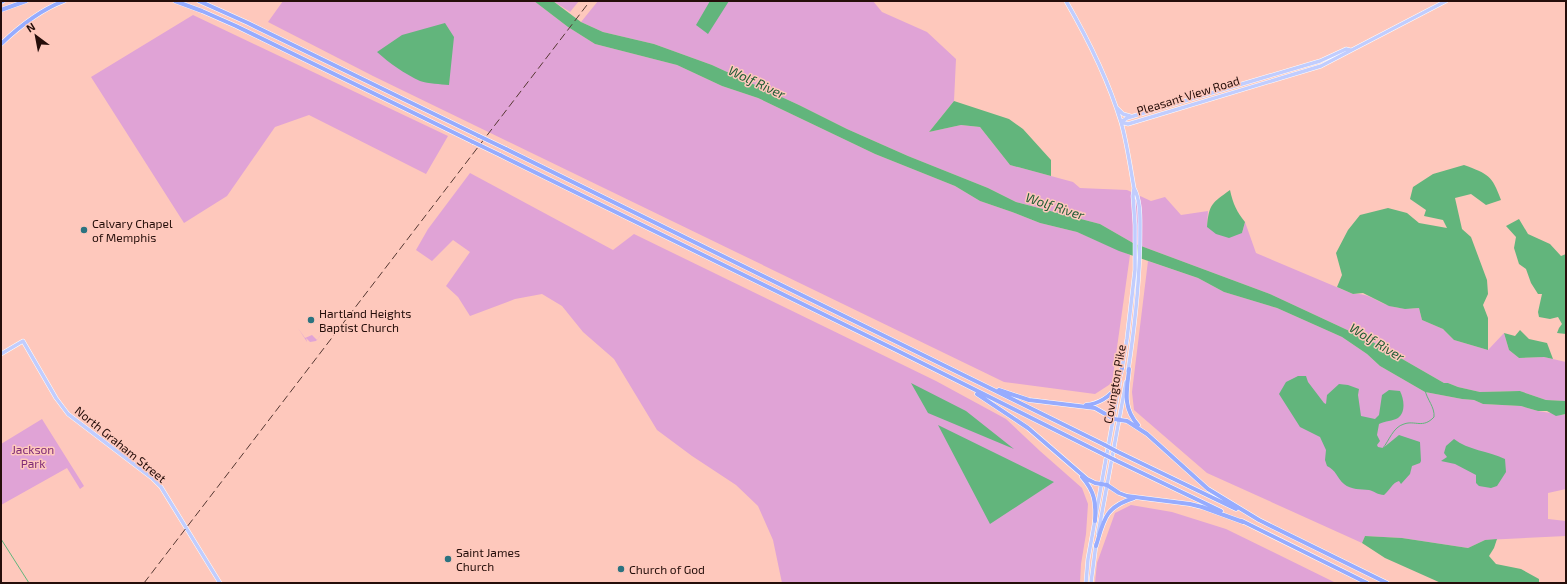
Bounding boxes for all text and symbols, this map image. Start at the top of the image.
north arrow [16,16,56,56]
text: N [24,19,37,35]
water label: Wolf River [726,62,789,102]
street label: Pleasant View Road [1135,73,1241,117]
water label: Wolf River [1024,189,1087,223]
place label: Calvary Chapel of Memphis [92,216,173,244]
marker: Calvary Chapel of Memphis [79,225,89,235]
place label: Hartland Heights Baptist Church [319,306,411,334]
marker: Hartland Heights Baptist Church [306,315,316,325]
water label: Wolf River [1347,319,1408,365]
street label: Covington Pike [1100,343,1128,425]
street label: North Graham Street [73,403,170,485]
park label: Jackson Park [12,442,54,470]
place label: Saint James Church [456,545,520,573]
marker: Saint James Church [443,554,453,564]
place label: Church of God [629,562,705,576]
marker: Church of God [616,564,626,574]

